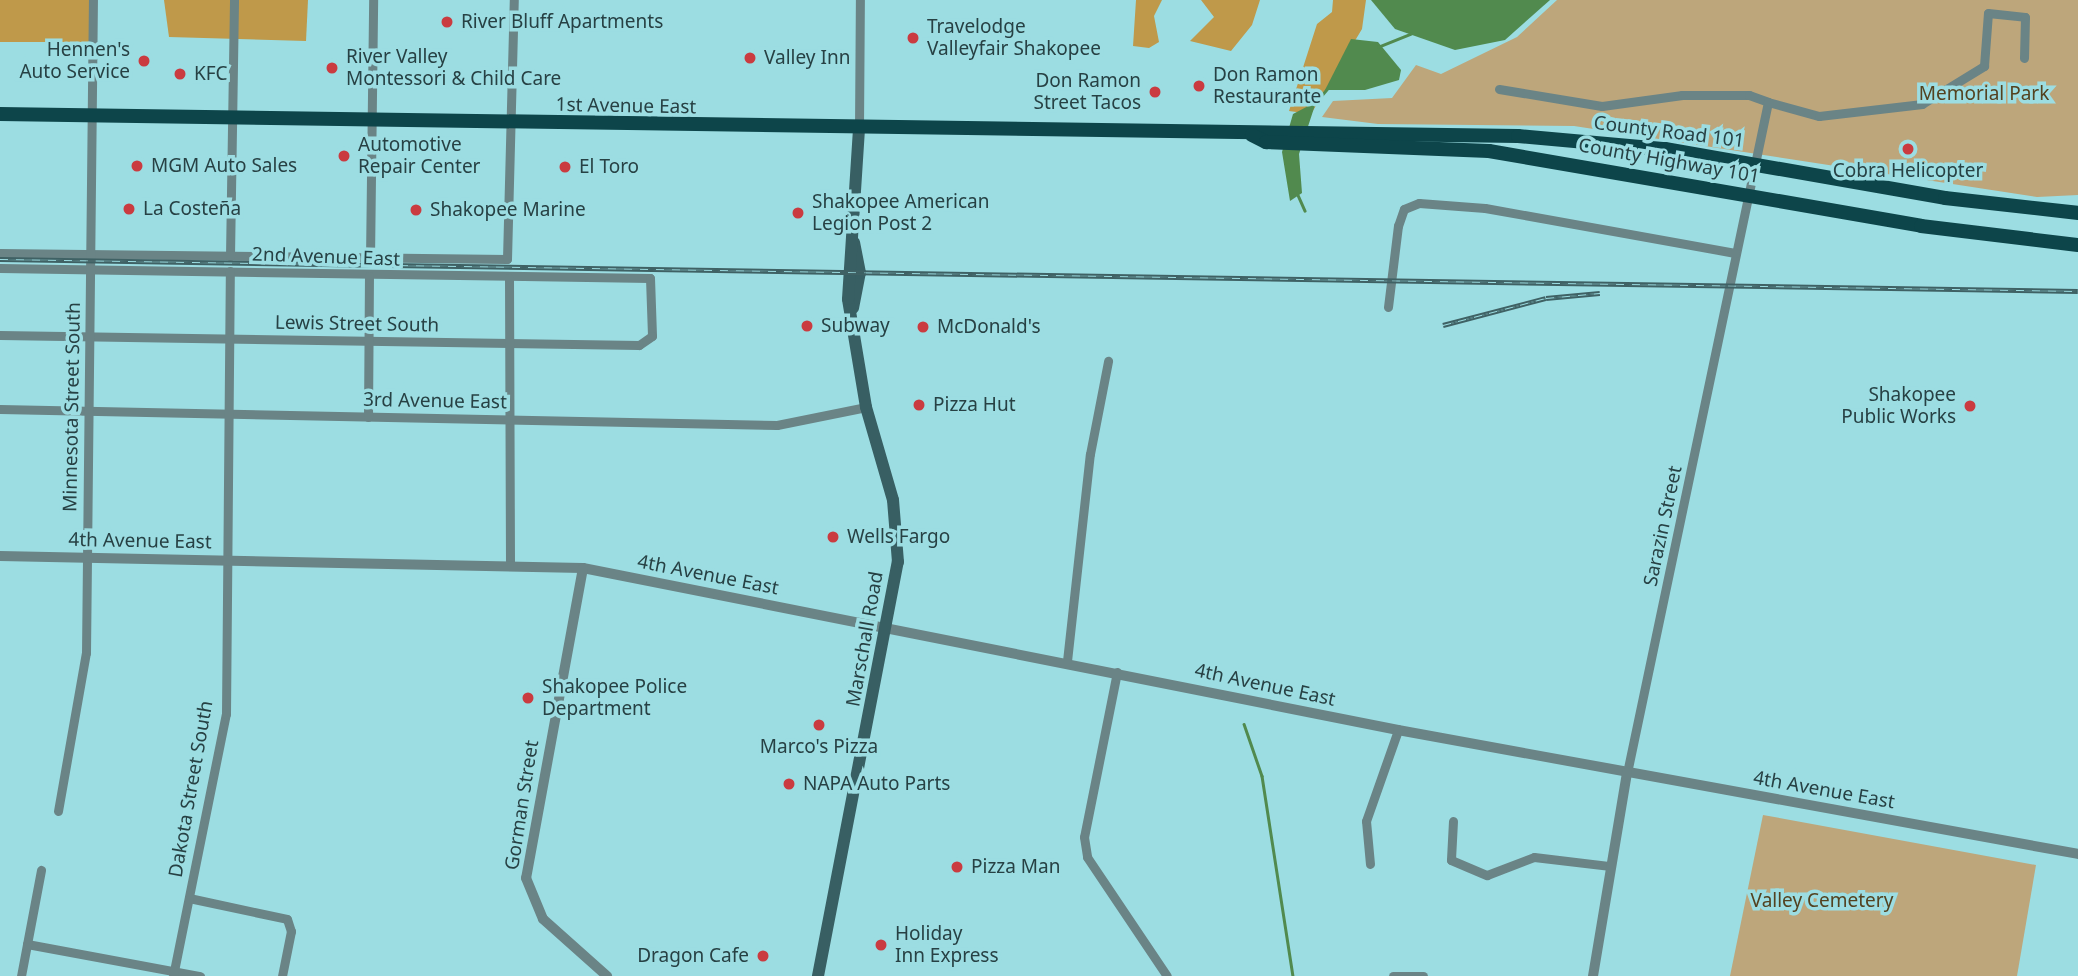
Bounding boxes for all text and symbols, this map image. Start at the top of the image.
place label: River Bluff Apartments [461,11,663,33]
marker: River Bluff Apartments [439,14,455,30]
place label: Travelodge Valleyfair Shakopee [927,16,1101,60]
marker: Travelodge Valleyfair Shakopee [905,30,921,46]
place label: Hennen's Auto Service [19,39,130,83]
place label: River Valley Montessori & Child Care [346,46,561,90]
place label: Valley Inn [764,47,850,69]
marker: Valley Inn [742,50,758,66]
marker: Hennen's Auto Service [136,53,152,69]
marker: River Valley Montessori & Child Care [324,60,340,76]
place label: KFC [194,63,228,85]
place label: Don Ramon Restaurante [1213,64,1321,108]
marker: KFC [172,66,188,82]
place label: Don Ramon Street Tacos [1034,70,1141,114]
marker: Don Ramon Restaurante [1191,78,1207,94]
park label: Memorial Park [1919,83,2049,105]
marker: Don Ramon Street Tacos [1147,84,1163,100]
street label: 1st Avenue East [556,93,696,119]
street label: County Road 101 [1592,111,1746,153]
place label: Automotive Repair Center [358,134,480,178]
street label: County Highway 101 [1577,134,1761,188]
marker: Cobra Helicopter [1900,141,1916,157]
marker: Automotive Repair Center [336,148,352,164]
place label: MGM Auto Sales [151,155,297,177]
place label: El Toro [579,156,639,178]
marker: MGM Auto Sales [129,158,145,174]
marker: El Toro [557,159,573,175]
place label: Cobra Helicopter [1833,160,1983,182]
place label: Shakopee American Legion Post 2 [812,191,989,235]
place label: La Costeña [143,198,241,220]
place label: Shakopee Marine [430,199,586,221]
marker: La Costeña [121,201,137,217]
marker: Shakopee Marine [408,202,424,218]
marker: Shakopee American Legion Post 2 [790,205,806,221]
street label: 2nd Avenue East [252,243,400,271]
street label: Minnesota Street South [59,302,85,512]
street label: Lewis Street South [275,311,439,337]
place label: Subway [821,315,890,337]
place label: McDonald's [937,316,1041,338]
marker: Subway [799,318,815,334]
marker: McDonald's [915,319,931,335]
place label: Shakopee Public Works [1841,384,1956,428]
street label: 3rd Avenue East [363,388,507,414]
place label: Pizza Hut [933,394,1016,416]
marker: Pizza Hut [911,397,927,413]
marker: Shakopee Public Works [1962,398,1978,414]
street label: Sarazin Street [1639,464,1687,588]
place label: Wells Fargo [847,526,950,548]
street label: 4th Avenue East [68,528,212,554]
marker: Wells Fargo [825,529,841,545]
street label: 4th Avenue East [636,550,780,600]
street label: Marschall Road [842,570,888,708]
street label: 4th Avenue East [1193,659,1337,711]
place label: Shakopee Police Department [542,676,687,720]
marker: Shakopee Police Department [520,690,536,706]
street label: Dakota Street South [164,699,218,879]
marker: Marco's Pizza [811,717,827,733]
place label: Marco's Pizza [760,736,878,758]
street label: Gorman Street [500,738,544,872]
street label: 4th Avenue East [1751,766,1897,814]
place label: NAPA Auto Parts [803,773,950,795]
marker: NAPA Auto Parts [781,776,797,792]
place label: Pizza Man [971,856,1060,878]
marker: Pizza Man [949,859,965,875]
park label: Valley Cemetery [1751,890,1893,912]
place label: Holiday Inn Express [895,923,999,967]
marker: Holiday Inn Express [873,937,889,953]
place label: Dragon Cafe [637,945,749,967]
marker: Dragon Cafe [755,948,771,964]

